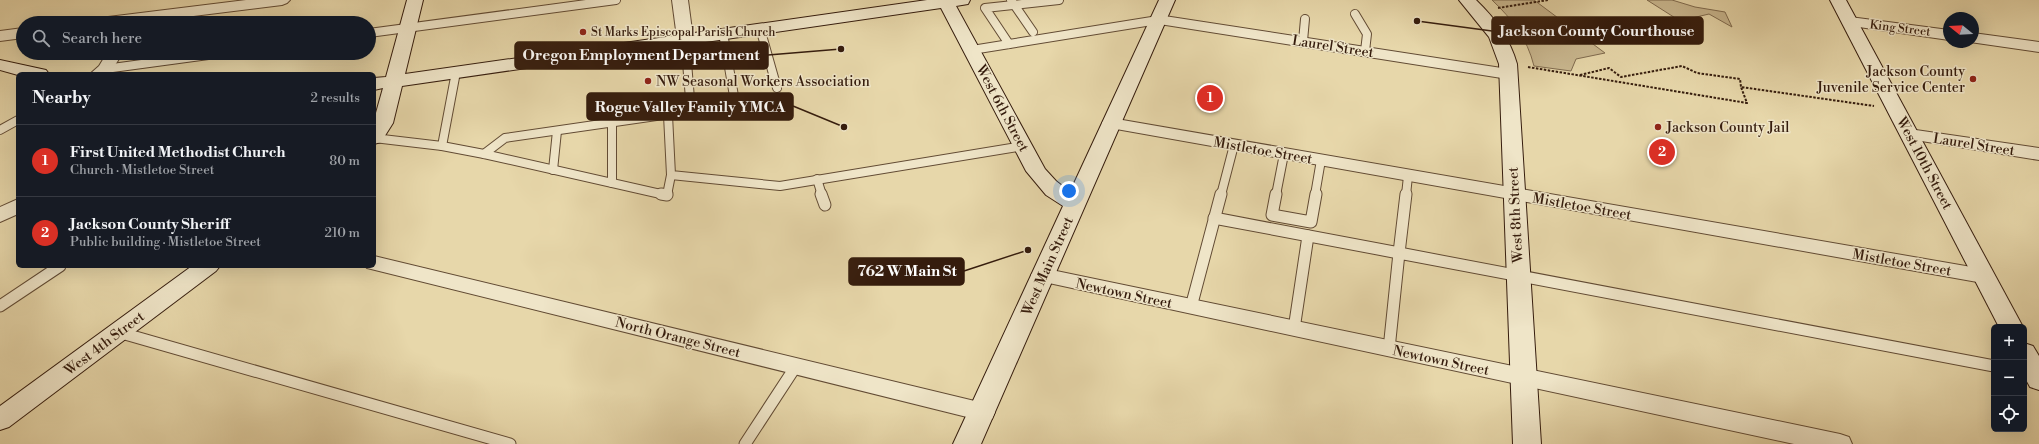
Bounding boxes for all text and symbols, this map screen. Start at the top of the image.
north arrow [1943,12,1979,48]
search box [16,16,376,60]
callout: Jackson County Courthouse [1492,17,1703,44]
street label: King Street [1869,17,1932,40]
text: Jackson County Courthouse [1497,22,1695,41]
place label: St Marks Episcopal Parish Church [591,25,775,40]
icon: search [30,27,52,49]
marker: St Marks Episcopal Parish Church [578,27,588,37]
text: Search here [62,29,142,48]
street label: Laurel Street [1291,32,1375,62]
callout: Oregon Employment Department [515,42,768,69]
text: Oregon Employment Department [523,46,760,65]
street label: West 6th Street [971,61,1033,155]
place label: Jackson County Juvenile Service Center [1816,63,1965,97]
place label: NW Seasonal Workers Association [656,73,870,91]
marker: Jackson County Juvenile Service Center [1968,74,1978,84]
marker: NW Seasonal Workers Association [643,76,653,86]
pin: 1 [1197,83,1223,113]
text: Nearby [32,87,91,109]
text: 2 results [311,90,360,106]
callout: Rogue Valley Family YMCA [587,93,793,120]
text: Rogue Valley Family YMCA [595,98,786,117]
street label: West 10th Street [1892,113,1956,213]
place label: Jackson County Jail [1665,119,1789,137]
marker: Jackson County Jail [1653,122,1663,132]
street label: Laurel Street [1932,130,2016,160]
street label: Mistletoe Street [1212,133,1314,169]
pin: 2 [1649,137,1675,167]
text: First United Methodist Church [70,143,286,162]
text: 1 [42,153,48,169]
text: 80 m [329,153,360,169]
text: Church · Mistletoe Street [70,162,214,178]
street label: West 8th Street [1504,167,1528,264]
your location [1059,181,1079,201]
street label: Mistletoe Street [1531,189,1633,225]
street label: West Main Street [1018,214,1078,320]
text: Jackson County Sheriff [70,215,230,234]
text: 2 [41,225,49,241]
text: 210 m [325,225,360,241]
text: Public building · Mistletoe Street [70,234,261,250]
street label: Mistletoe Street [1851,245,1953,281]
callout: 762 W Main St [849,258,964,285]
text: 762 W Main St [857,262,957,281]
street label: Newtown Street [1074,275,1174,313]
street label: West 4th Street [60,308,148,380]
street label: North Orange Street [613,314,742,362]
map controls [1991,324,2027,432]
button: + [1991,324,2027,360]
street label: Newtown Street [1391,342,1491,380]
button: − [1991,360,2027,396]
button: locate [1991,396,2027,432]

